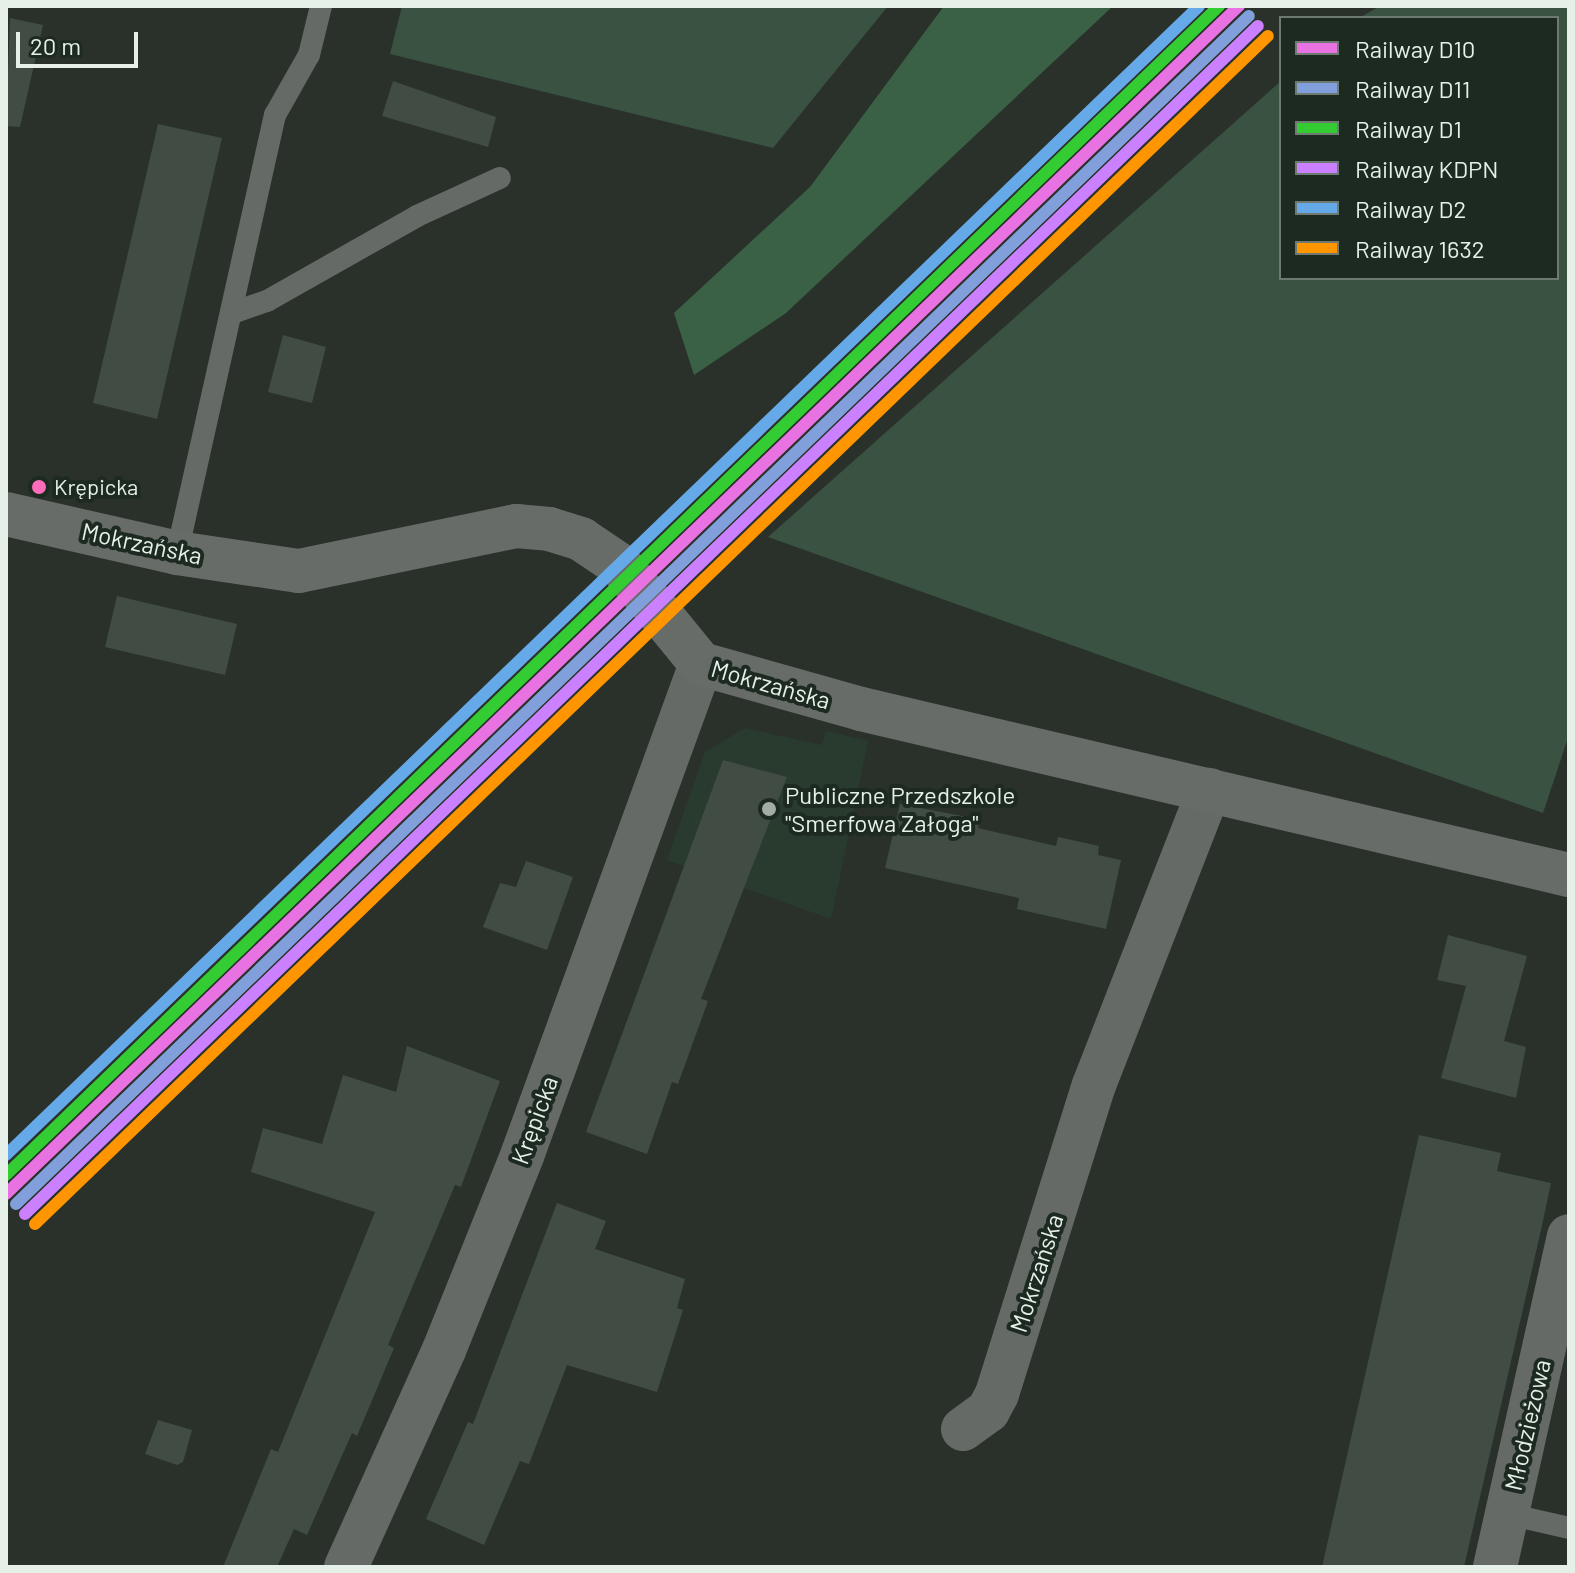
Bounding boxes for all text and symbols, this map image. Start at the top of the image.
scale bar [20,16,142,66]
legend [1279,16,1559,280]
text: 20 m [30,31,81,60]
text: Railway D10 [1355,34,1475,63]
text: Railway D11 [1355,74,1470,103]
text: Railway D1 [1355,114,1462,143]
text: Railway KDPN [1355,154,1499,183]
text: Railway D2 [1355,194,1466,223]
text: Railway 1632 [1355,234,1485,263]
place label: Krępicka [54,474,138,500]
marker: Krępicka [31,479,47,495]
street label: Mokrzańska [79,516,205,570]
street label: Mokrzańska [708,653,834,715]
place label: Publiczne Przedszkole "Smerfowa Załoga" [785,781,1015,837]
marker: Publiczne Przedszkole "Smerfowa Załoga" [760,800,778,818]
street label: Krępicka [505,1072,563,1168]
street label: Mokrzańska [1003,1210,1069,1336]
street label: Młodzieżowa [1498,1357,1556,1493]

